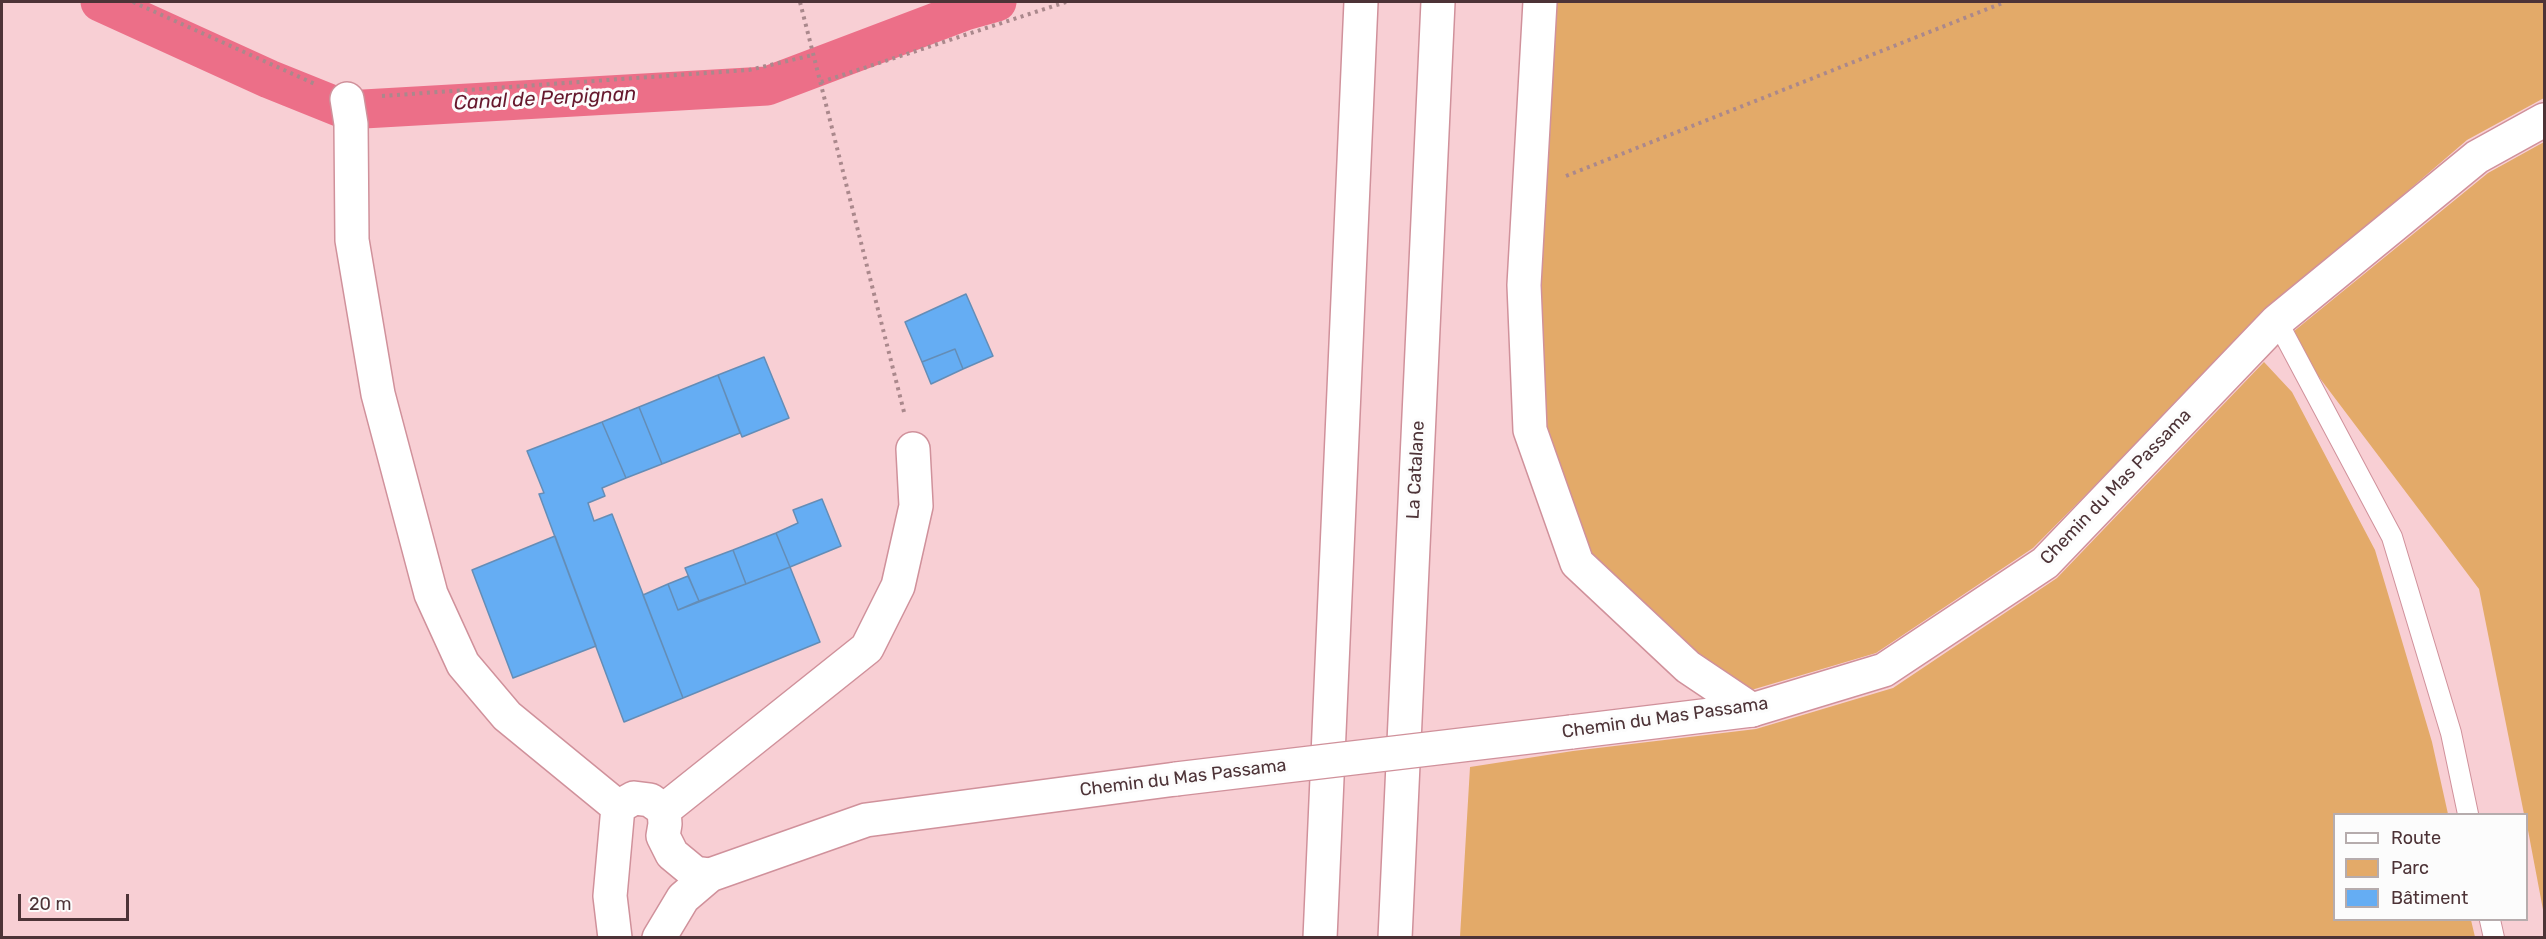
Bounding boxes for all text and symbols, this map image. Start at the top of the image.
water label: Canal de Perpignan [453,82,637,116]
street label: Chemin du Mas Passama [2036,405,2196,569]
street label: La Catalane [1403,420,1429,520]
street label: Chemin du Mas Passama [1560,693,1770,743]
street label: Chemin du Mas Passama [1078,755,1288,801]
legend [2333,813,2528,921]
text: Route [2391,827,2441,849]
text: Parc [2391,857,2429,879]
scale bar [21,882,132,920]
text: Bâtiment [2391,887,2468,909]
text: 20 m [29,893,71,915]

